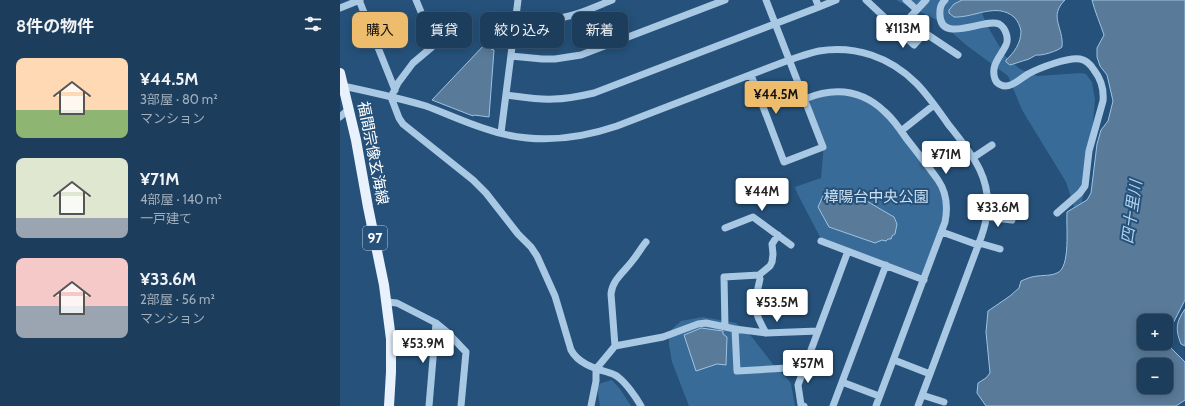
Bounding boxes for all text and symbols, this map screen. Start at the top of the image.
chip: 購入 [352,12,408,48]
chip: 賃貸 [416,12,472,48]
chip: 絞り込み [480,12,564,48]
chip: 新着 [572,12,628,48]
icon: filters [302,13,324,35]
pin: ¥113M [875,15,931,49]
text: 8件の物件 [16,16,94,36]
text: ¥113M [885,20,921,36]
text: ¥44.5M [140,69,198,89]
icon: home [48,74,96,122]
pin: ¥44.5M [743,81,809,115]
text: ¥44.5M [754,86,798,102]
text: 3部屋 · 80 m² [140,91,218,107]
street label: 福間宗像玄海線 [354,100,392,206]
text: マンション [140,110,205,126]
pin: ¥71M [922,141,970,175]
text: ¥71M [931,146,961,162]
text: ¥71M [140,169,179,189]
icon: home [48,174,96,222]
water label: 四十里川 [1118,177,1146,245]
pin: ¥44M [738,178,786,212]
text: ¥44M [745,183,779,199]
park label: 樟陽台中央公園 [823,188,929,206]
text: 4部屋 · 140 m² [140,191,222,207]
pin: ¥33.6M [965,194,1031,228]
text: ¥33.6M [977,199,1019,215]
text: 一戸建て [140,210,192,226]
road number: 97 [363,226,387,250]
text: ¥33.6M [140,269,196,289]
icon: home [48,274,96,322]
pin: ¥53.5M [744,289,810,323]
text: 2部屋 · 56 m² [140,291,215,307]
text: ¥53.5M [756,294,798,310]
text: マンション [140,310,205,326]
map controls [1137,314,1173,394]
button: + [1137,314,1173,350]
pin: ¥53.9M [390,330,456,364]
text: ¥53.9M [402,335,444,351]
pin: ¥57M [784,350,832,384]
text: ¥57M [792,355,824,371]
button: − [1137,358,1173,394]

